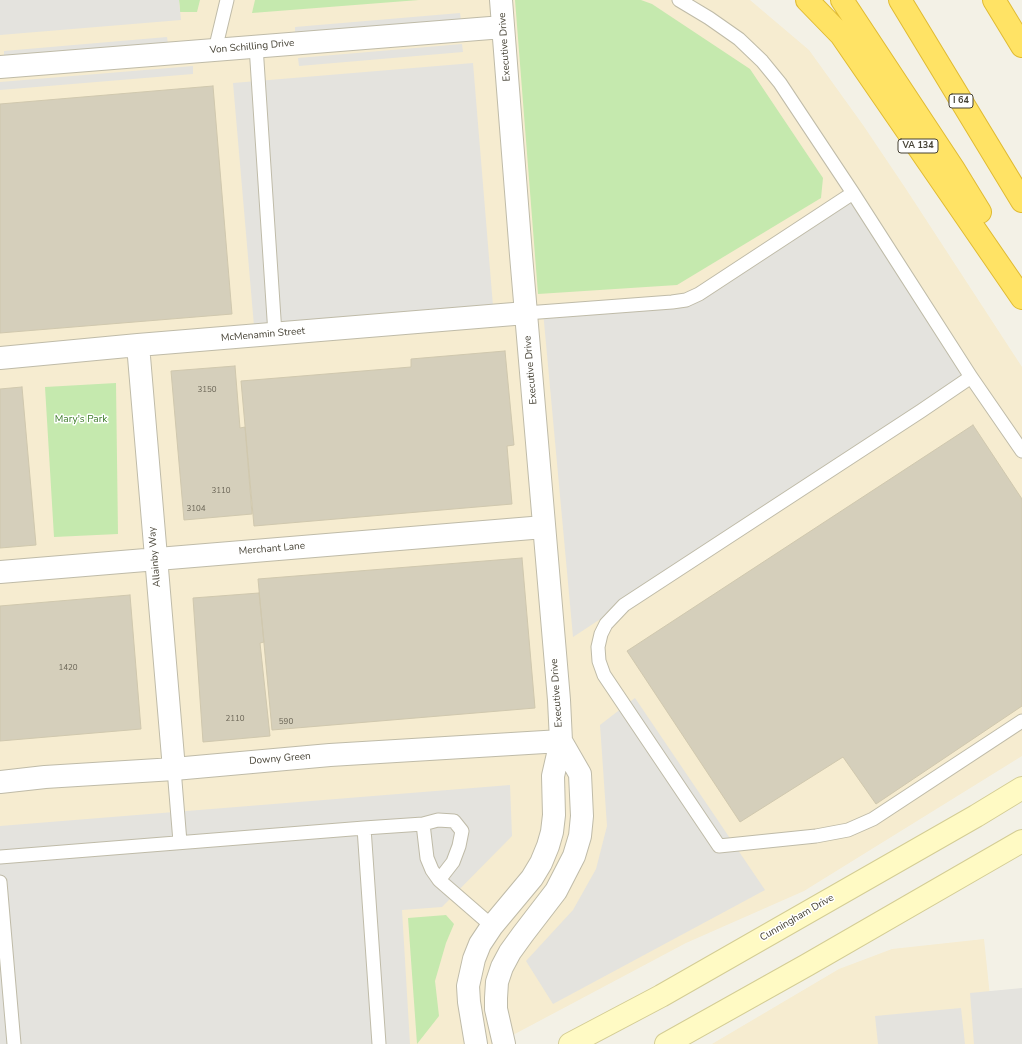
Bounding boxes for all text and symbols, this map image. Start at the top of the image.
street label: Executive Drive [497,12,513,82]
street label: Von Schilling Drive [209,37,295,57]
road number: I 64 [949,94,973,108]
road number: VA 134 [898,139,938,153]
street label: McMenamin Street [220,325,306,345]
street label: Executive Drive [522,335,540,405]
house number: 3150 [197,385,217,395]
park label: Mary's Park [55,414,107,426]
house number: 3110 [211,486,231,496]
house number: 3104 [186,504,206,514]
street label: Allainby Way [146,526,164,588]
street label: Merchant Lane [238,540,306,558]
street label: Executive Drive [549,658,565,728]
house number: 1420 [58,663,78,673]
house number: 2110 [225,714,245,724]
house number: 590 [279,717,293,727]
street label: Downy Green [249,750,311,768]
street label: Cunningham Drive [758,892,836,944]

